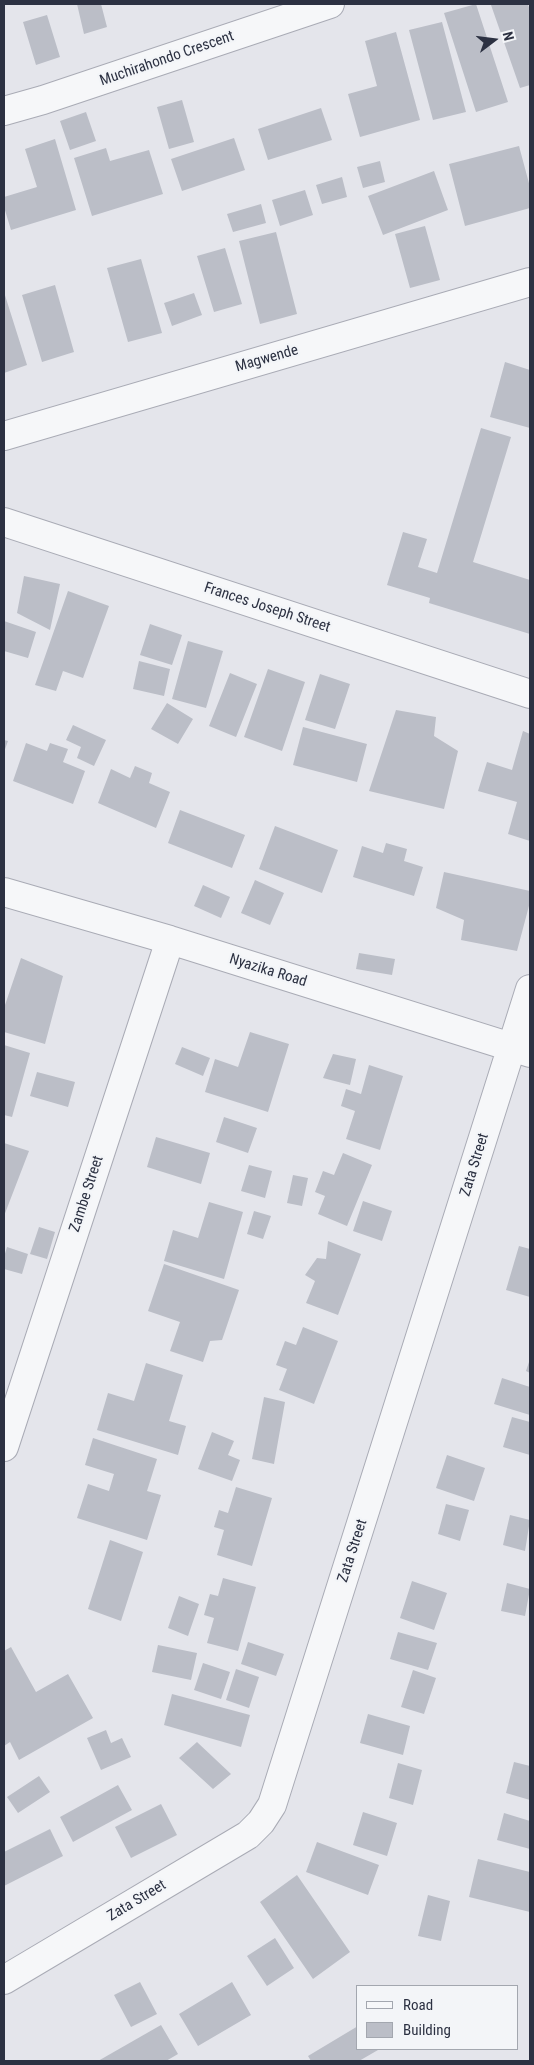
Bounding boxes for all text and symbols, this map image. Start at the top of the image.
north arrow [469,15,519,65]
street label: Muchirahondo Crescent [98,28,236,90]
text: N [500,30,517,42]
street label: Magwende [234,341,300,377]
street label: Frances Joseph Street [202,579,332,637]
street label: Nyazika Road [227,951,309,991]
street label: Zata Street [457,1131,493,1199]
street label: Zambe Street [66,1153,108,1235]
street label: Zata Street [334,1517,372,1585]
street label: Zata Street [104,1876,170,1926]
legend [356,1985,519,2050]
text: Road [403,1996,433,2014]
text: Building [403,2021,451,2039]

